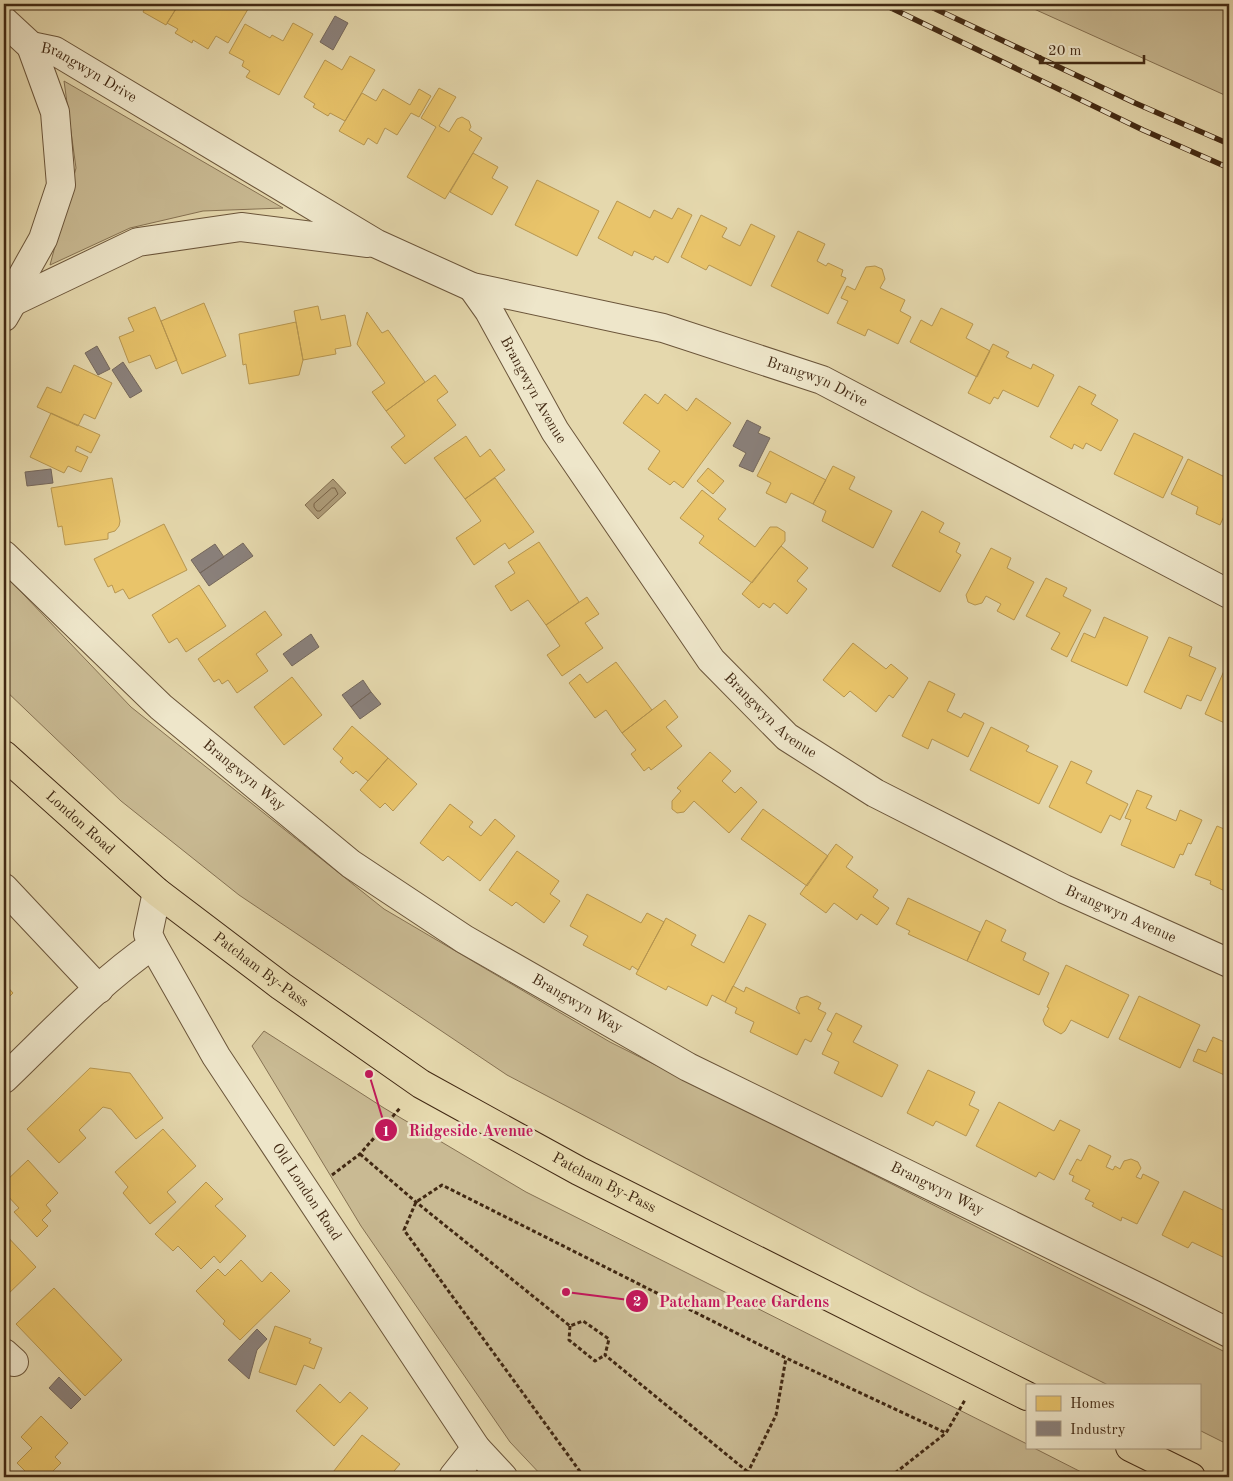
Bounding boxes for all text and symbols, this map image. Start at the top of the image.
scale bar [1040,32,1144,64]
street label: Brangwyn Drive [39,41,139,106]
text: 20 m [1048,44,1082,59]
street label: Brangwyn Avenue [497,334,569,446]
street label: Brangwyn Drive [765,355,870,410]
street label: Brangwyn Avenue [721,670,819,761]
street label: Brangwyn Way [200,737,288,814]
street label: London Road [43,789,117,858]
street label: Brangwyn Avenue [1063,883,1178,946]
street label: Patcham By-Pass [210,930,311,1010]
street label: Brangwyn Way [529,972,625,1036]
callout: Ridgeside Avenue [373,1115,543,1146]
text: Ridgeside Avenue [409,1124,533,1140]
text: 1 [382,1125,390,1140]
street label: Old London Road [269,1141,344,1244]
street label: Patcham By-Pass [550,1150,658,1216]
street label: Brangwyn Way [888,1160,986,1218]
callout: Patcham Peace Gardens [624,1286,840,1317]
text: 2 [633,1295,641,1310]
text: Patcham Peace Gardens [659,1295,829,1311]
legend [1026,1384,1200,1448]
text: Homes [1070,1397,1115,1412]
text: Industry [1070,1423,1126,1438]

